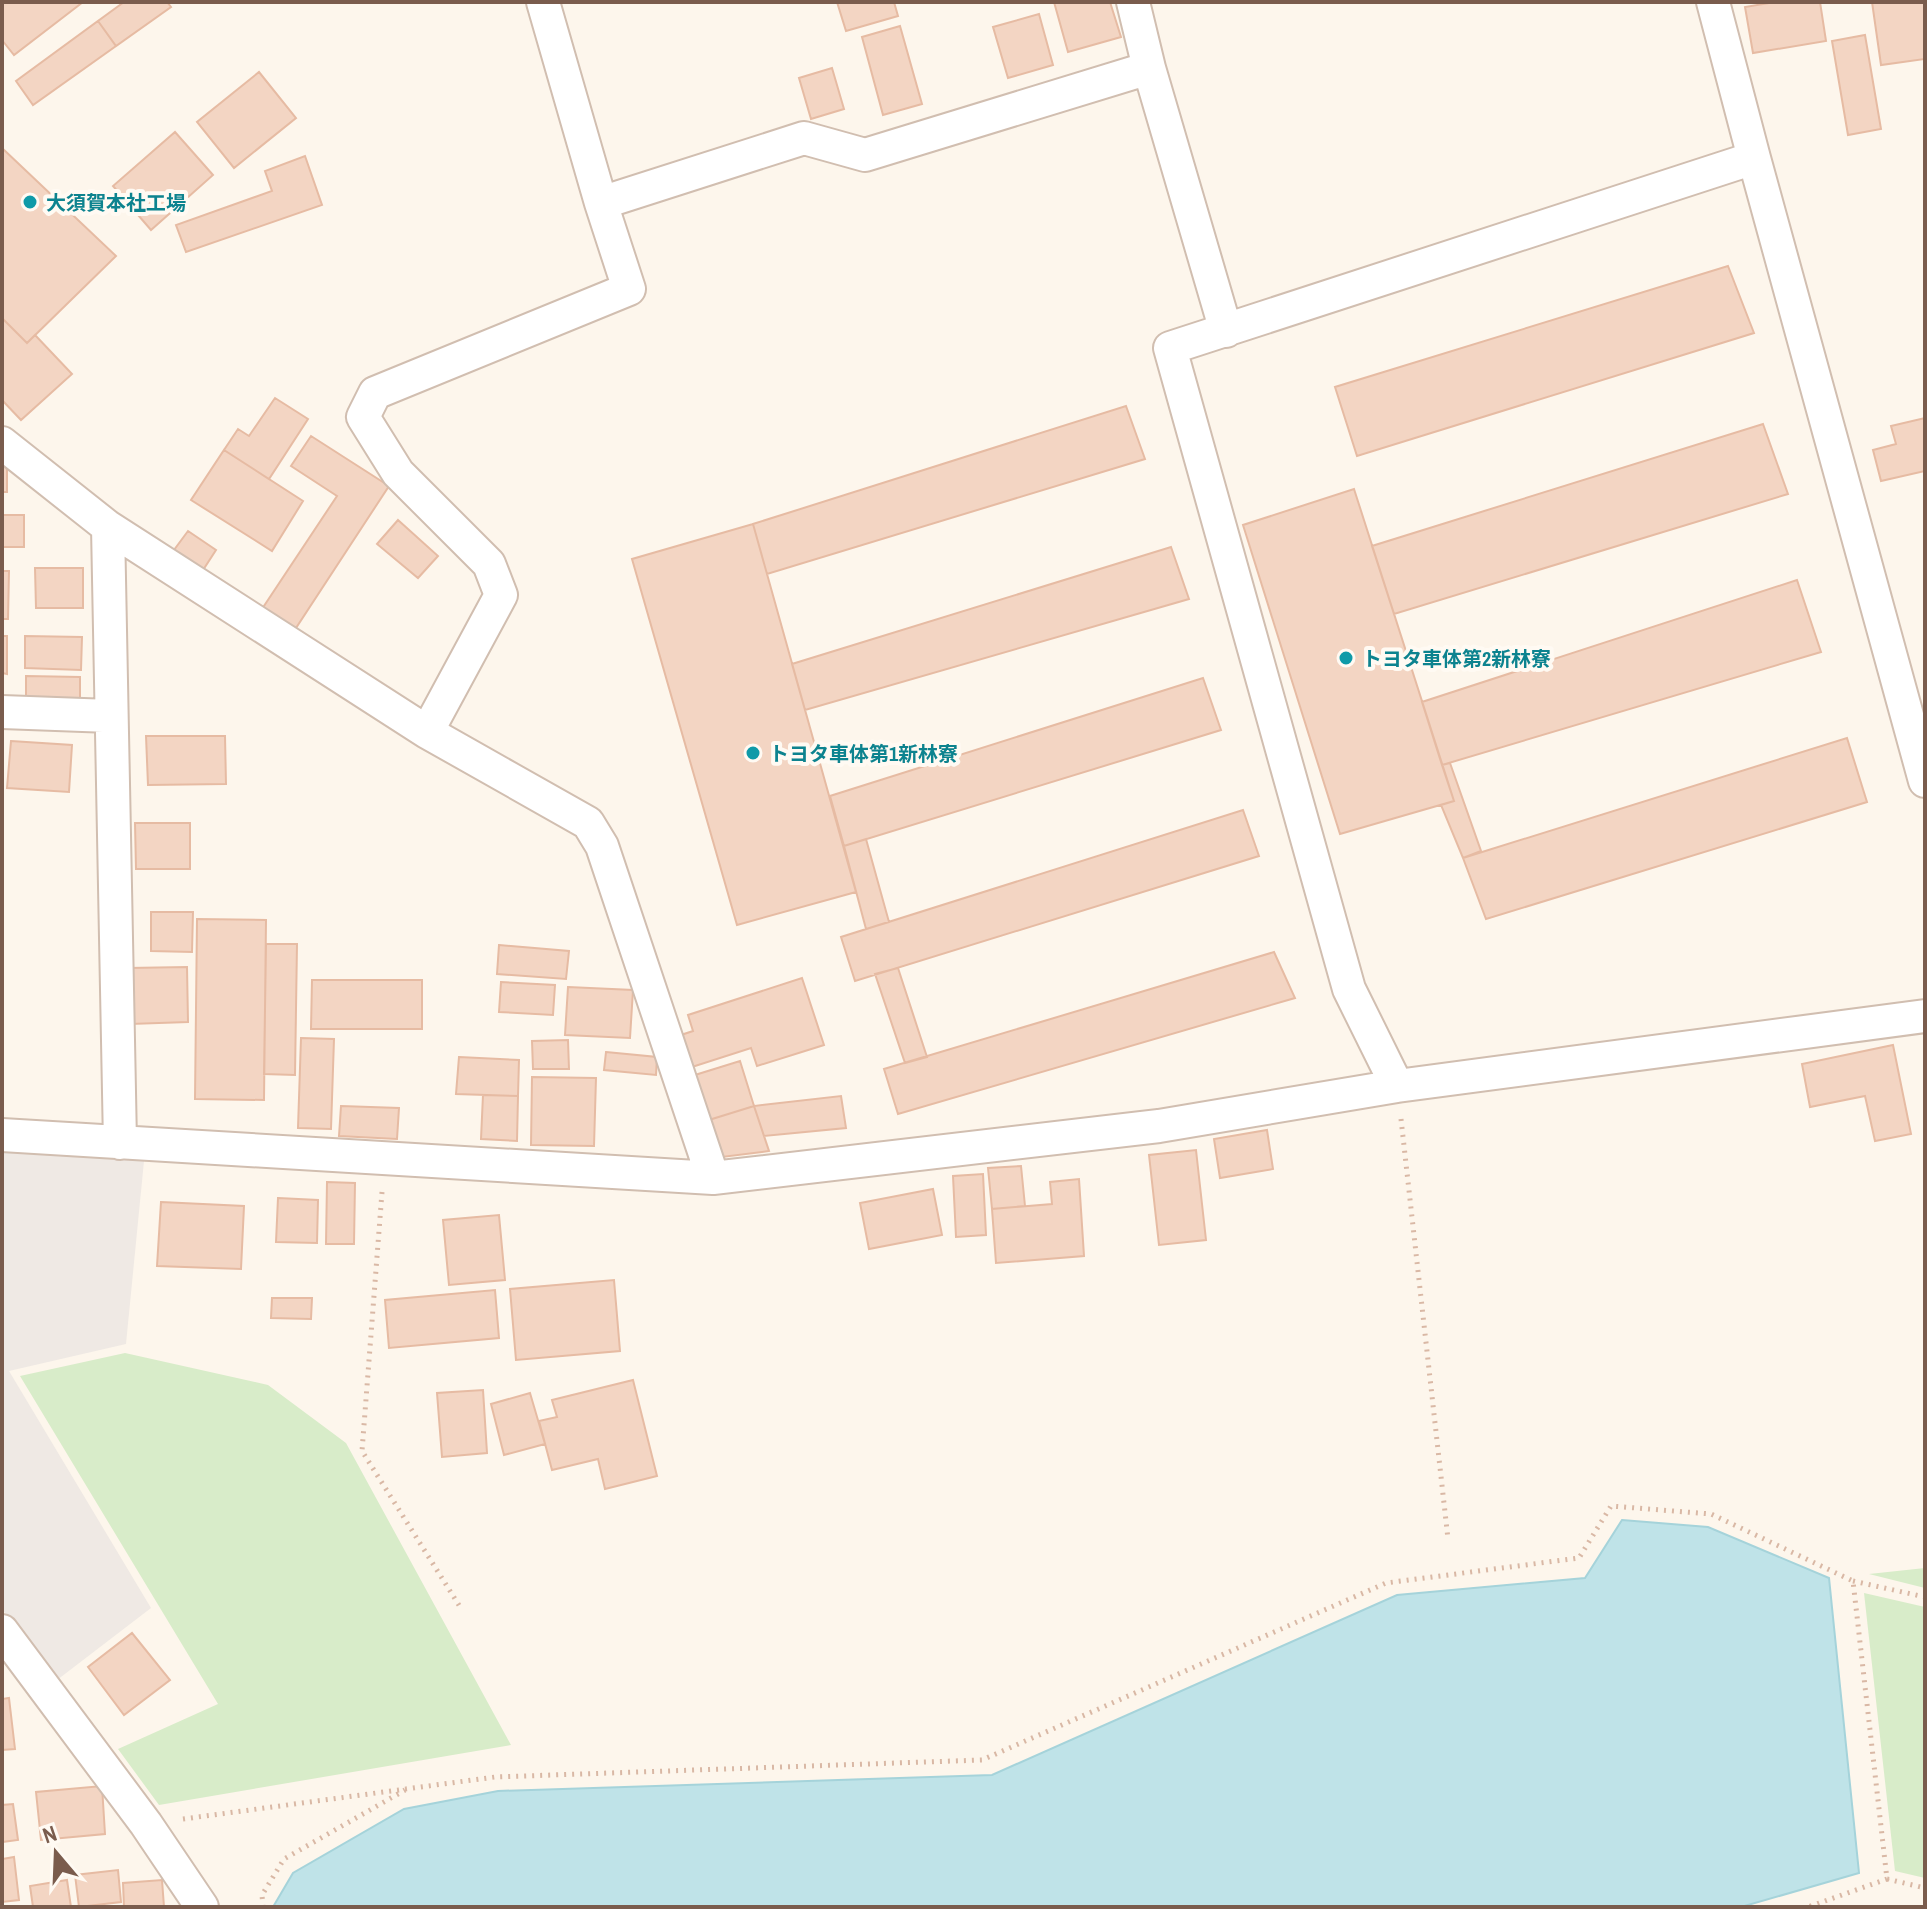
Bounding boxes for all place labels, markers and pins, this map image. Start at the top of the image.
place label: 大須賀本社工場 [46,189,186,216]
marker: 大須賀本社工場 [21,193,39,211]
place label: トヨタ車体第2新林寮 [1362,645,1551,672]
marker: トヨタ車体第2新林寮 [1337,649,1355,667]
place label: トヨタ車体第1新林寮 [769,740,958,767]
marker: トヨタ車体第1新林寮 [744,744,762,762]

